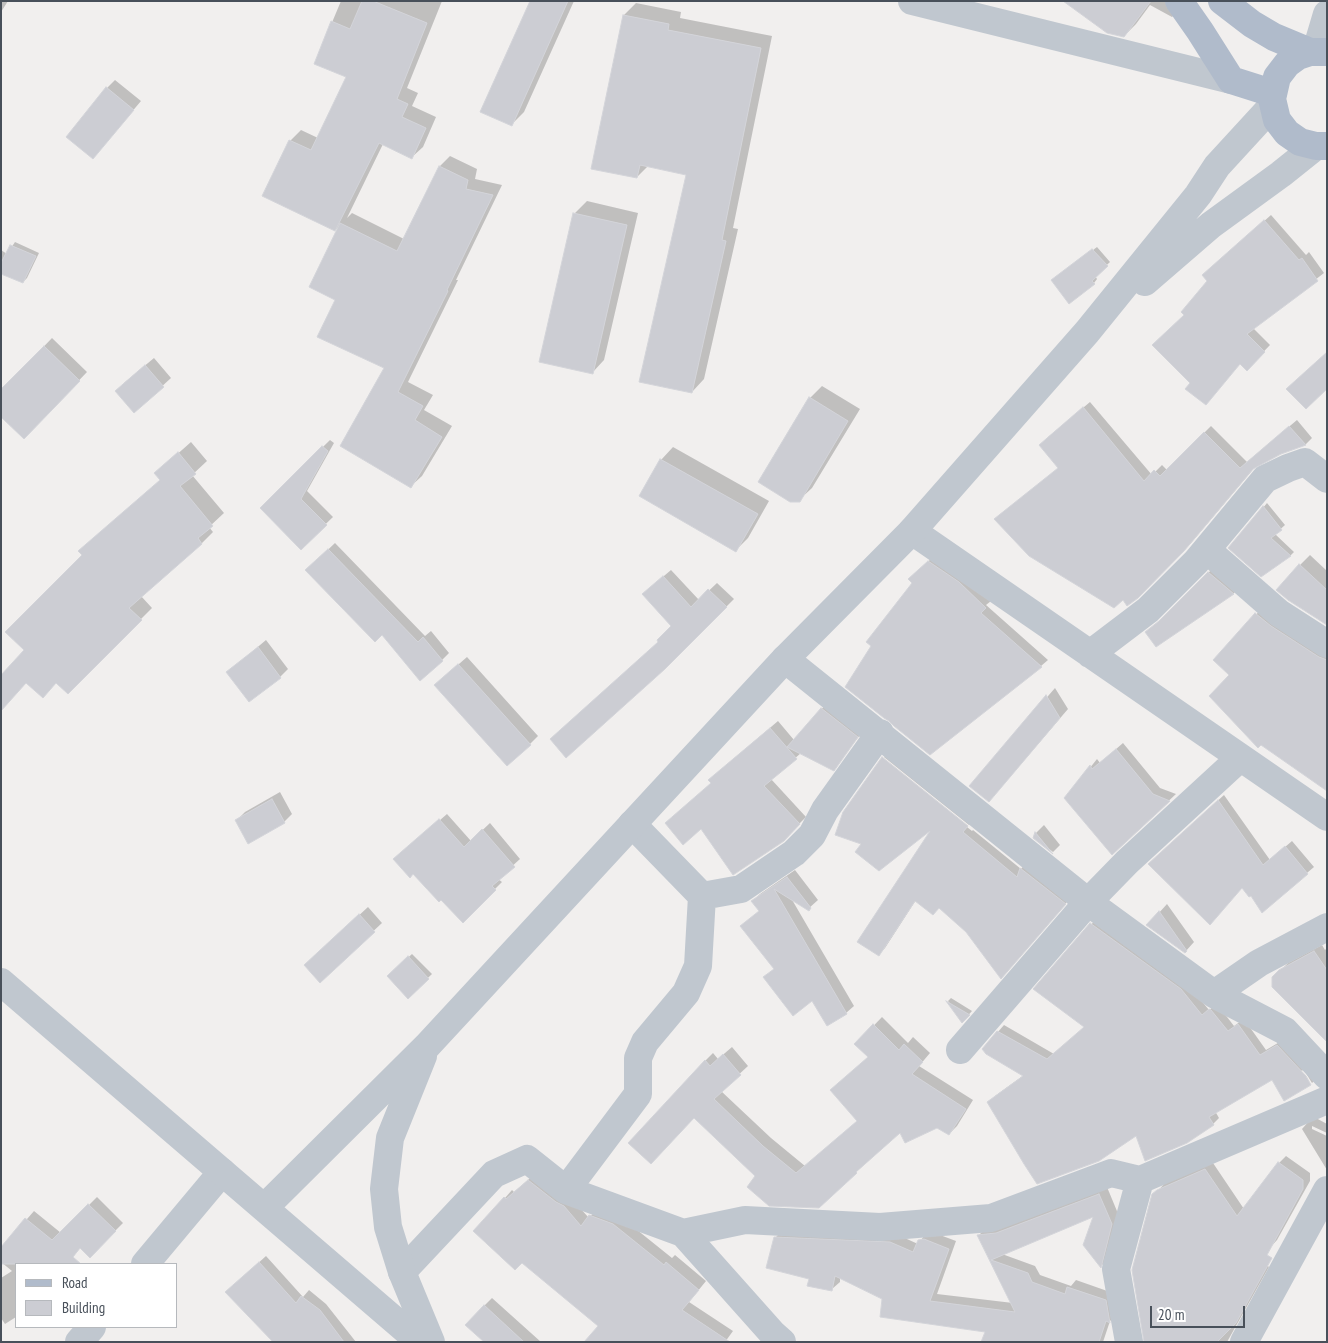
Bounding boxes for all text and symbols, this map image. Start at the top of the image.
legend [15,1263,178,1328]
text: Road [62,1273,88,1292]
scale bar [1153,1296,1248,1328]
text: Building [62,1298,105,1317]
text: 20 m [1158,1305,1184,1324]

